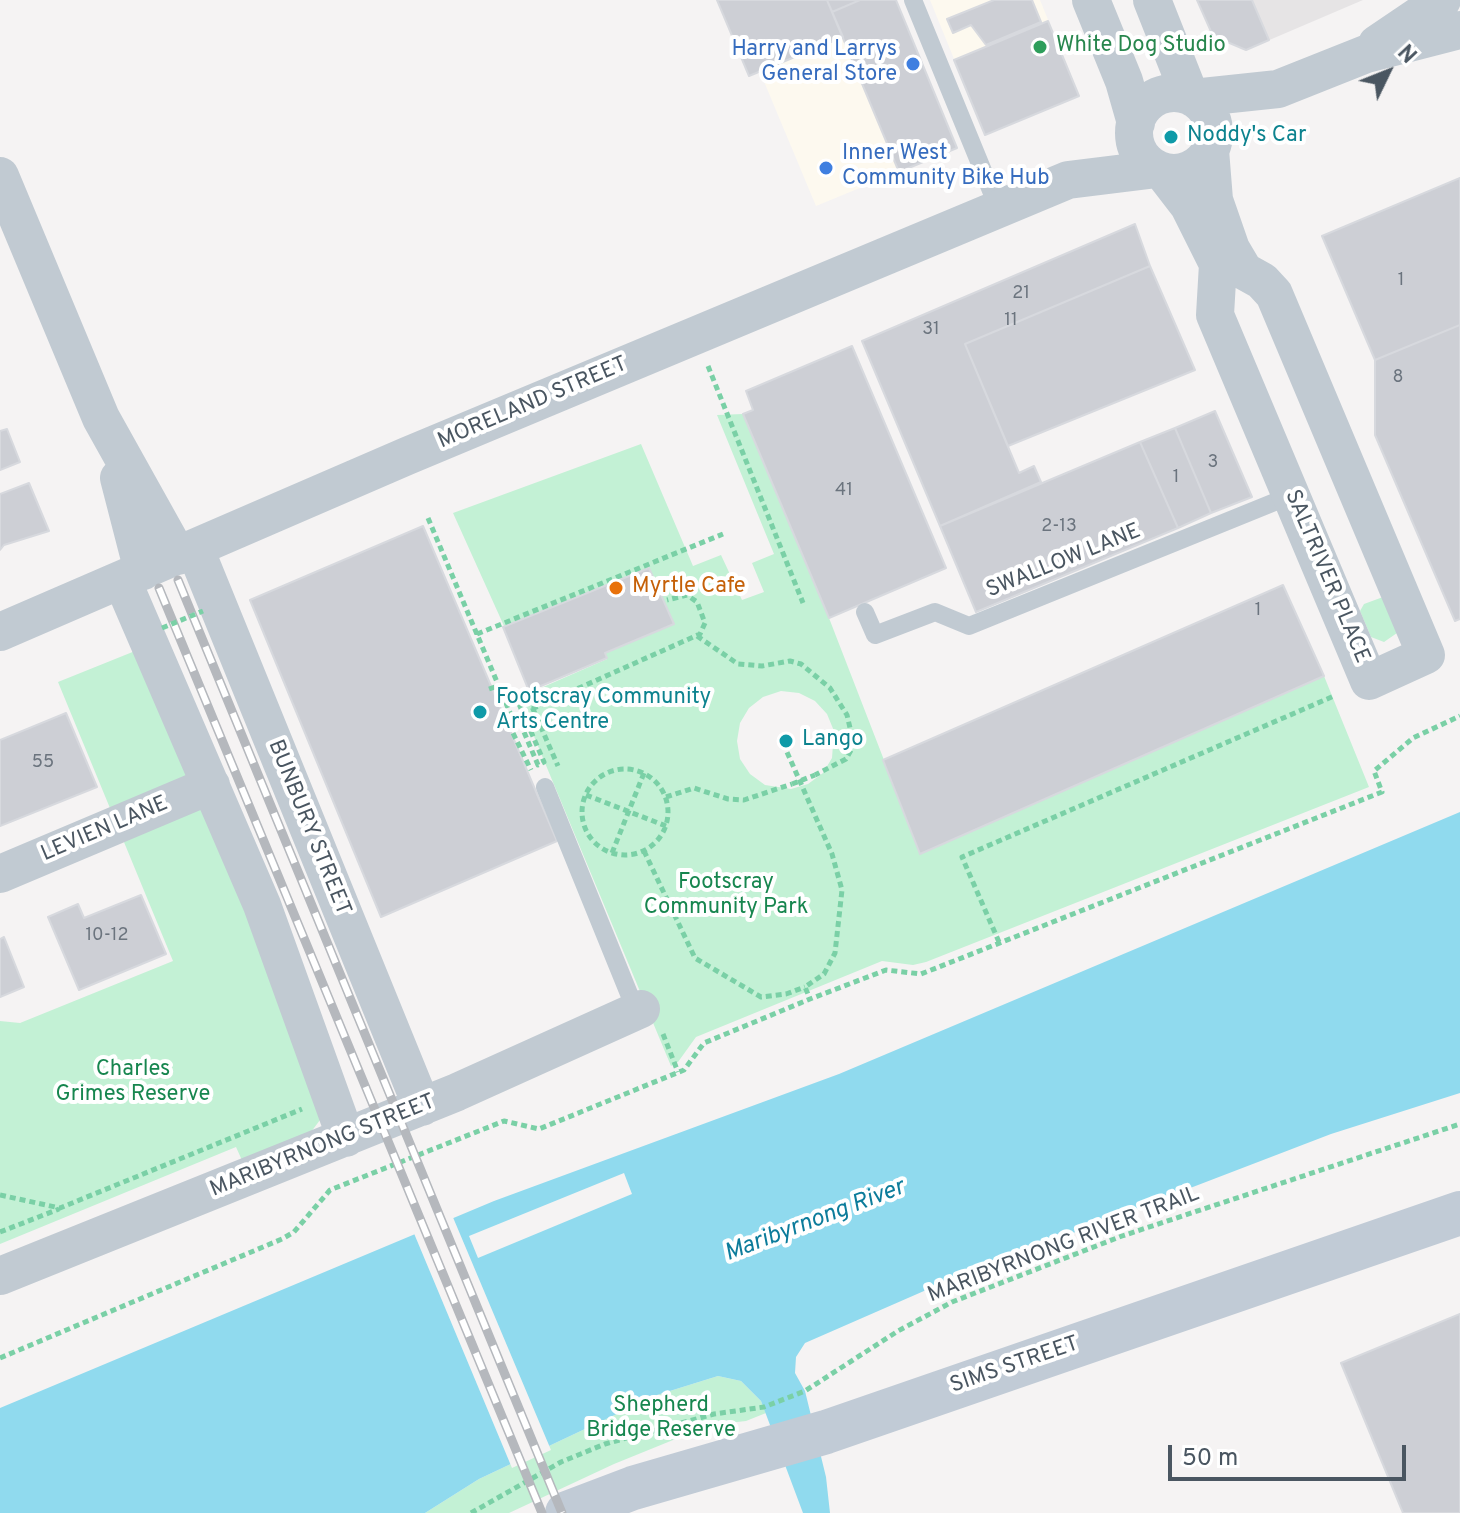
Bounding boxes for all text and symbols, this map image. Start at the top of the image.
north arrow [1348,32,1428,112]
place label: White Dog Studio [1056,34,1226,60]
place label: Harry and Larrys General Store [731,38,897,90]
marker: White Dog Studio [1031,38,1049,56]
text: N [1391,40,1421,70]
marker: Harry and Larrys General Store [904,55,922,73]
place label: Noddy's Car [1187,124,1306,150]
marker: Noddy's Car [1162,128,1180,146]
place label: Inner West Community Bike Hub [842,142,1050,194]
marker: Inner West Community Bike Hub [817,159,835,177]
house number: 1 [1398,270,1404,292]
house number: 21 [1012,283,1030,305]
house number: 11 [1004,310,1018,332]
house number: 31 [922,319,940,341]
street label: MORELAND STREET [434,352,632,456]
house number: 8 [1393,367,1403,389]
house number: 3 [1208,452,1218,474]
house number: 1 [1173,467,1179,489]
house number: 41 [835,480,853,502]
street label: SALTRIVER PLACE [1278,486,1374,668]
house number: 2-13 [1041,516,1077,538]
street label: SWALLOW LANE [983,519,1145,605]
place label: Myrtle Cafe [632,575,745,601]
marker: Myrtle Cafe [607,579,625,597]
house number: 1 [1255,600,1261,622]
place label: Footscray Community Arts Centre [496,686,711,738]
marker: Footscray Community Arts Centre [471,703,489,721]
place label: Lango [802,728,863,754]
marker: Lango [777,732,795,750]
street label: BUNBURY STREET [261,736,355,920]
house number: 55 [32,752,54,774]
street label: LEVIEN LANE [38,791,172,869]
park label: Footscray Community Park [644,871,808,922]
house number: 10-12 [85,925,129,947]
park label: Charles Grimes Reserve [56,1058,210,1110]
street label: MARIBYRNONG STREET [207,1090,439,1204]
water label: Maribyrnong River [721,1174,909,1270]
street label: MARIBYRNONG RIVER TRAIL [925,1182,1203,1310]
street label: SIMS STREET [947,1332,1083,1400]
park label: Shepherd Bridge Reserve [586,1394,736,1446]
scale bar [1172,1429,1410,1479]
text: 50 m [1182,1444,1238,1474]

